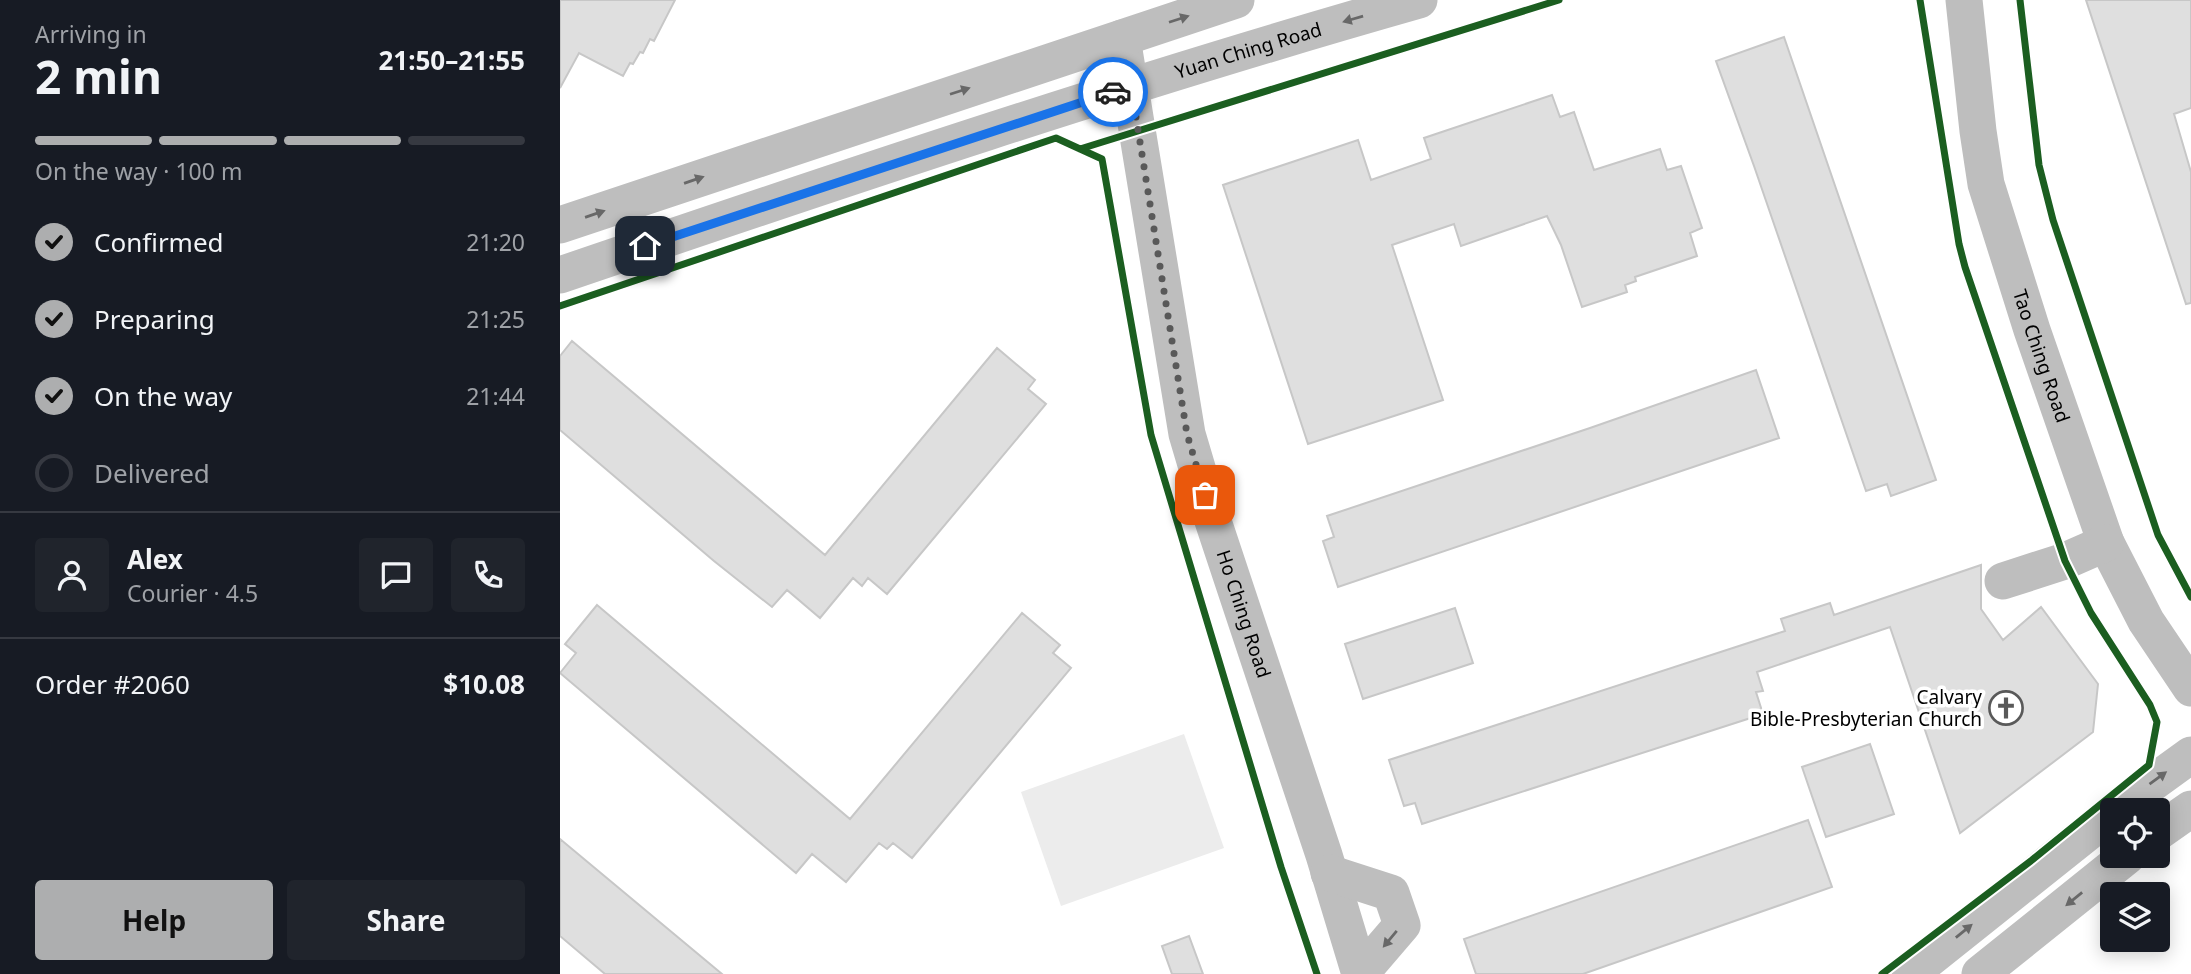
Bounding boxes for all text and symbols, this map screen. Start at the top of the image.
one-way arrow [1169,13,1190,24]
one-way arrow [1342,14,1363,24]
street label: Yuan Ching Road [1172,16,1325,85]
text: Arriving in [35,18,147,50]
text: 21:50–21:55 [378,42,525,78]
text: 2 min [35,45,162,107]
courier [1078,57,1148,127]
icon: car [1094,73,1132,111]
one-way arrow [950,85,971,96]
text: On the way · 100 m [35,155,242,187]
one-way arrow [684,174,705,185]
one-way arrow [584,208,605,219]
pin [615,216,675,276]
icon: check [35,223,73,261]
text: Confirmed [94,224,224,260]
text: 21:20 [466,226,525,258]
icon: home [626,227,664,265]
street label: Tao Ching Road [2007,286,2076,426]
icon: check [35,300,73,338]
text: Preparing [94,301,215,337]
text: 21:25 [466,303,525,335]
icon: check [35,377,73,415]
text: On the way [94,378,232,414]
text: 21:44 [466,380,525,412]
text: Delivered [94,455,210,491]
pin [1175,465,1235,525]
icon: bag [1186,476,1224,514]
button: person [35,538,109,612]
button: chat [359,538,433,612]
button: phone [451,538,525,612]
text: Alex [127,541,183,577]
street label: Ho Ching Road [1211,547,1277,681]
text: Courier · 4.5 [127,577,258,609]
text: Order #2060 [35,666,190,702]
text: $10.08 [443,666,525,702]
place label: Calvary Bible-Presbyterian Church [1750,684,1982,732]
church icon: Calvary Bible-Presbyterian Church [1987,689,2025,727]
one-way arrow [2149,772,2167,786]
map controls [2100,798,2170,952]
button: locate [2100,798,2170,868]
button: Help [35,880,273,960]
button: Share [287,880,525,960]
button: layers [2100,882,2170,952]
one-way arrow [2065,891,2083,906]
one-way arrow [1954,924,1972,939]
one-way arrow [1382,930,1398,948]

